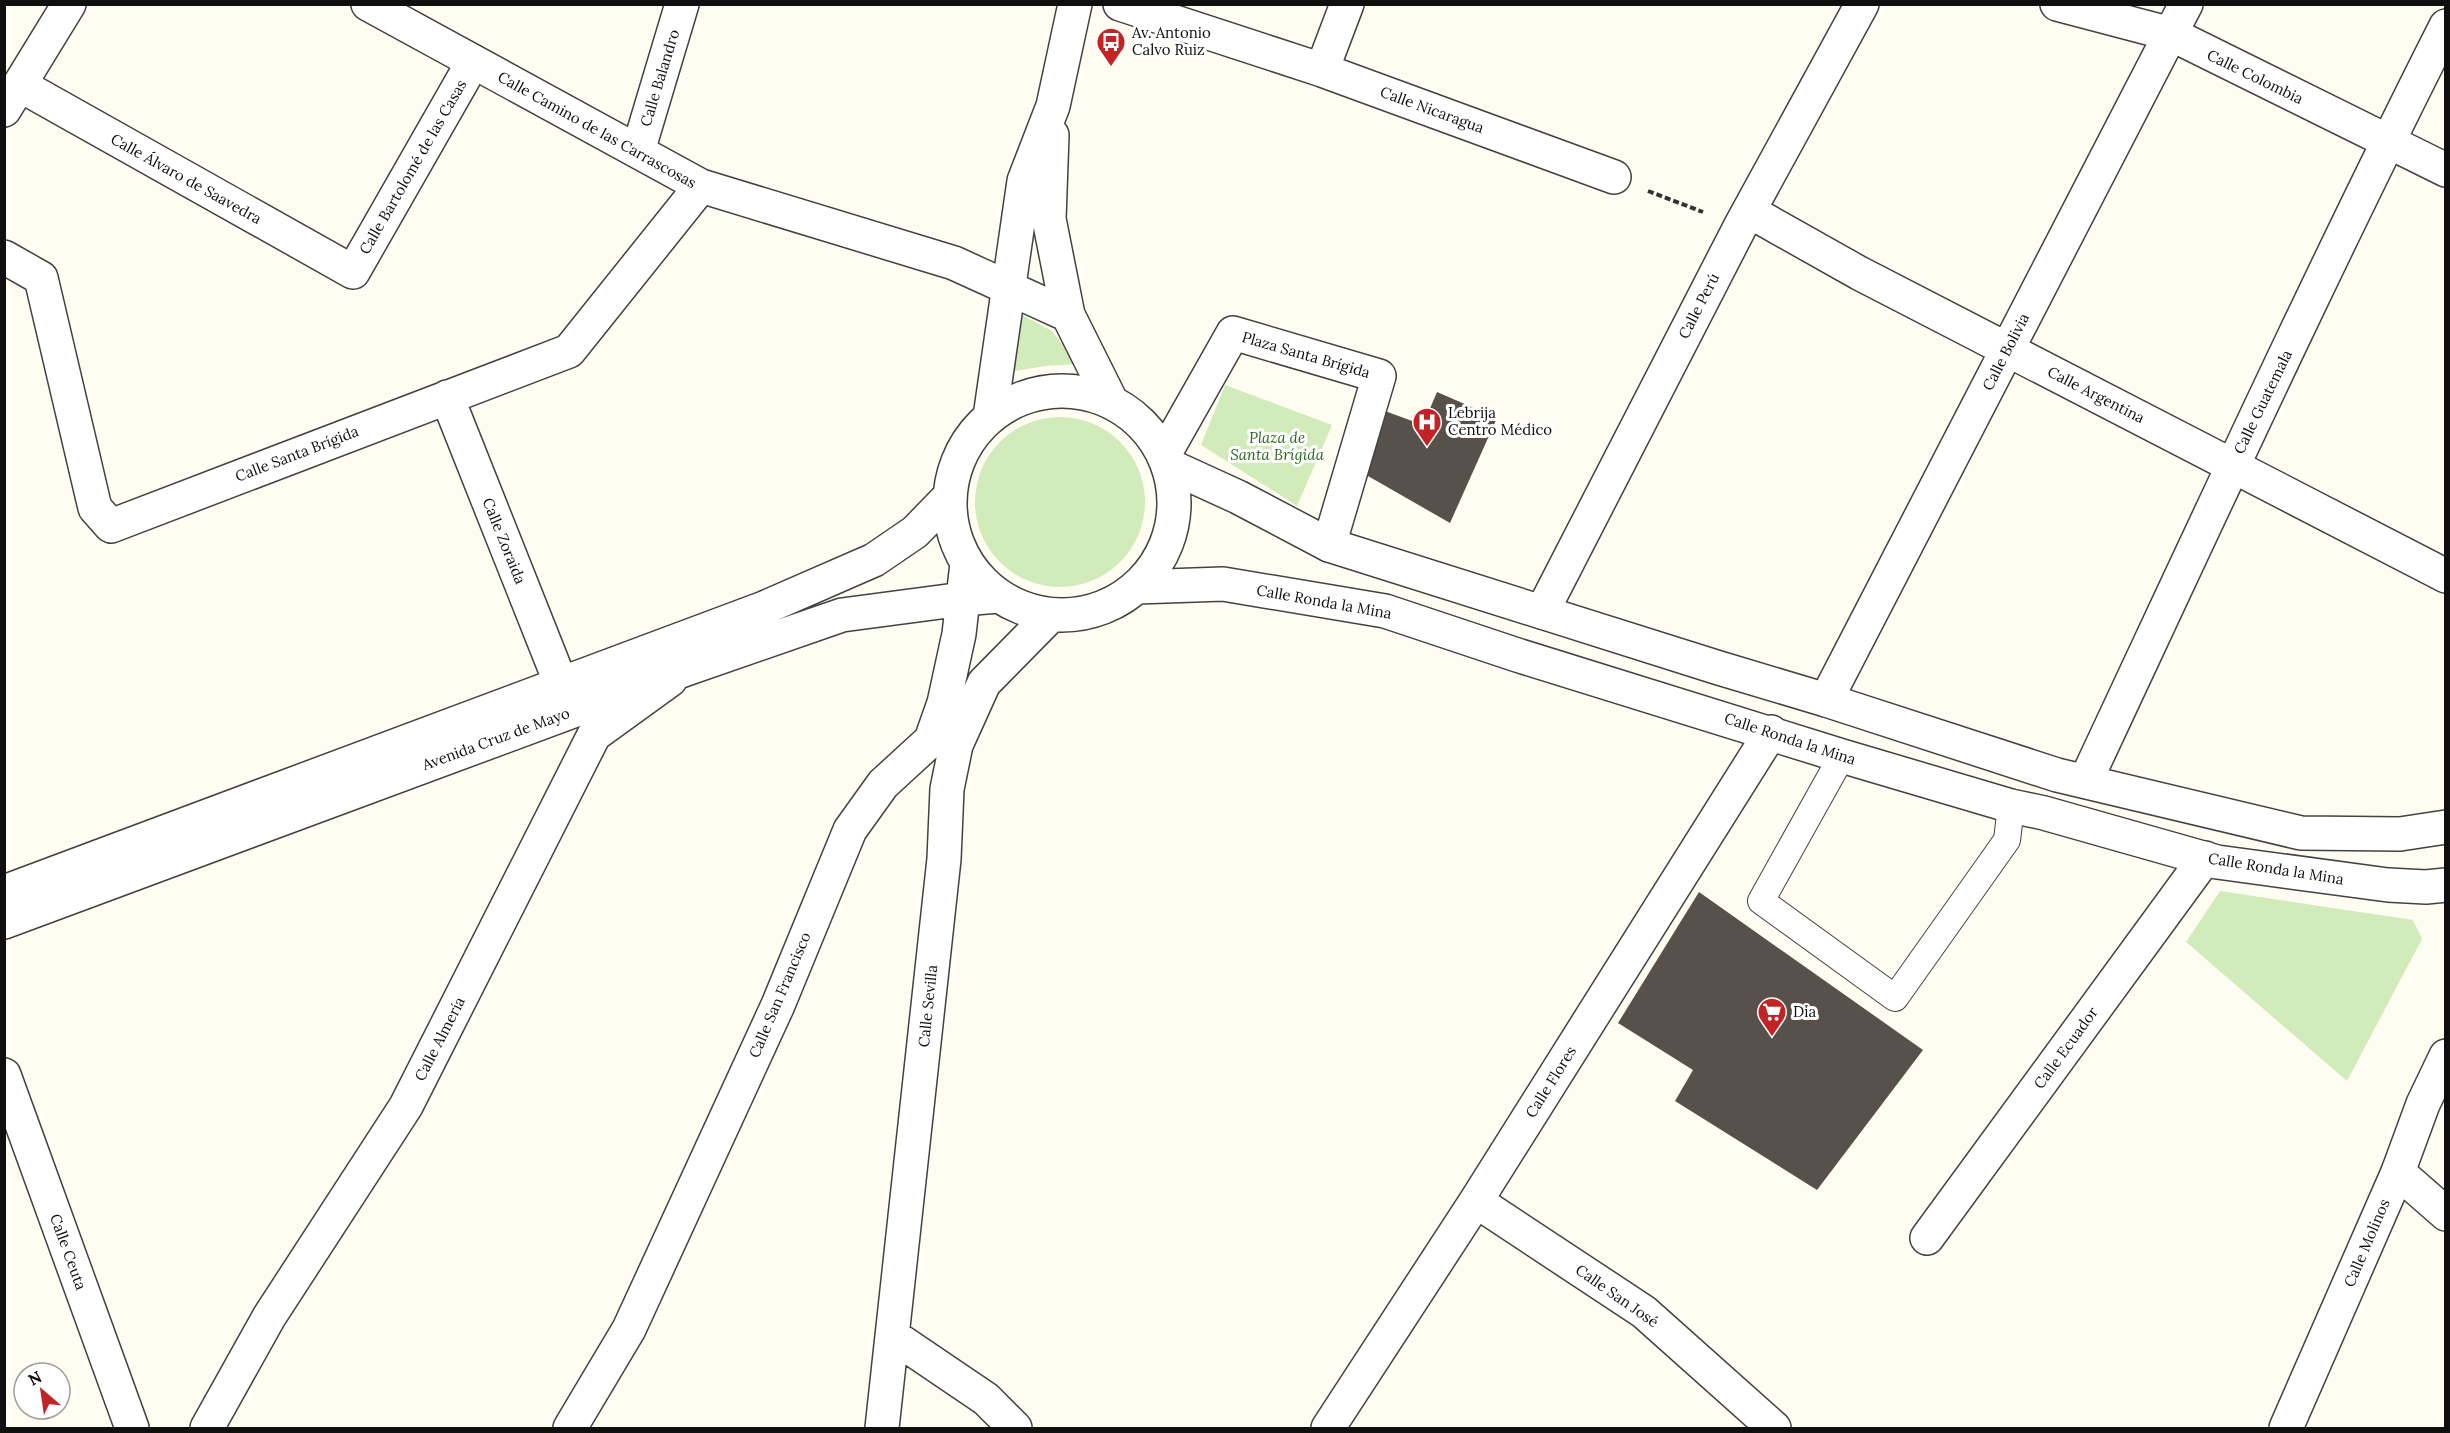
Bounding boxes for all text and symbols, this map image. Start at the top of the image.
place label: Av. Antonio Calvo Ruiz [1131,23,1211,59]
bus stop icon: Av. Antonio Calvo Ruiz [1095,26,1127,68]
street label: Calle Balandro [636,27,683,129]
street label: Calle Colombia [2204,45,2307,108]
street label: Calle Camino de las Carrascosas [495,67,700,192]
street label: Calle Bartolomé de las Casas [355,76,470,258]
street label: Calle Nicaragua [1378,82,1487,137]
street label: Calle Álvaro de Saavedra [107,129,265,228]
street label: Calle Perú [1674,270,1723,342]
street label: Calle Bolivia [1978,310,2033,394]
street label: Plaza Santa Brígida [1240,327,1373,382]
street label: Calle Guatemala [2229,346,2296,457]
street label: Calle Argentina [2044,362,2148,427]
place label: Lebrija Centro Médico [1448,403,1552,439]
hospital icon: Lebrija Centro Médico [1411,406,1443,448]
street label: Calle Santa Brígida [232,421,361,486]
park label: Plaza de Santa Brígida [1230,428,1325,464]
street label: Calle Zoraida [479,495,530,587]
street label: Calle Ronda la Mina [1255,580,1393,623]
street label: Avenida Cruz de Mayo [419,703,572,774]
street label: Calle Ronda la Mina [1722,708,1858,769]
street label: Calle Ronda la Mina [2207,848,2345,889]
street label: Calle San Francisco [744,929,815,1061]
street label: Calle Sevilla [914,964,941,1048]
street label: Calle Almería [410,993,469,1084]
supermarket icon: Dia [1756,996,1788,1038]
place label: Dia [1793,1002,1816,1021]
street label: Calle Ecuador [2029,1003,2102,1092]
street label: Calle Flores [1521,1042,1580,1121]
street label: Calle Molinos [2339,1196,2394,1290]
street label: Calle Ceuta [46,1211,91,1293]
street label: Calle San José [1572,1260,1663,1331]
north arrow [12,1361,72,1421]
text: N [24,1366,45,1390]

